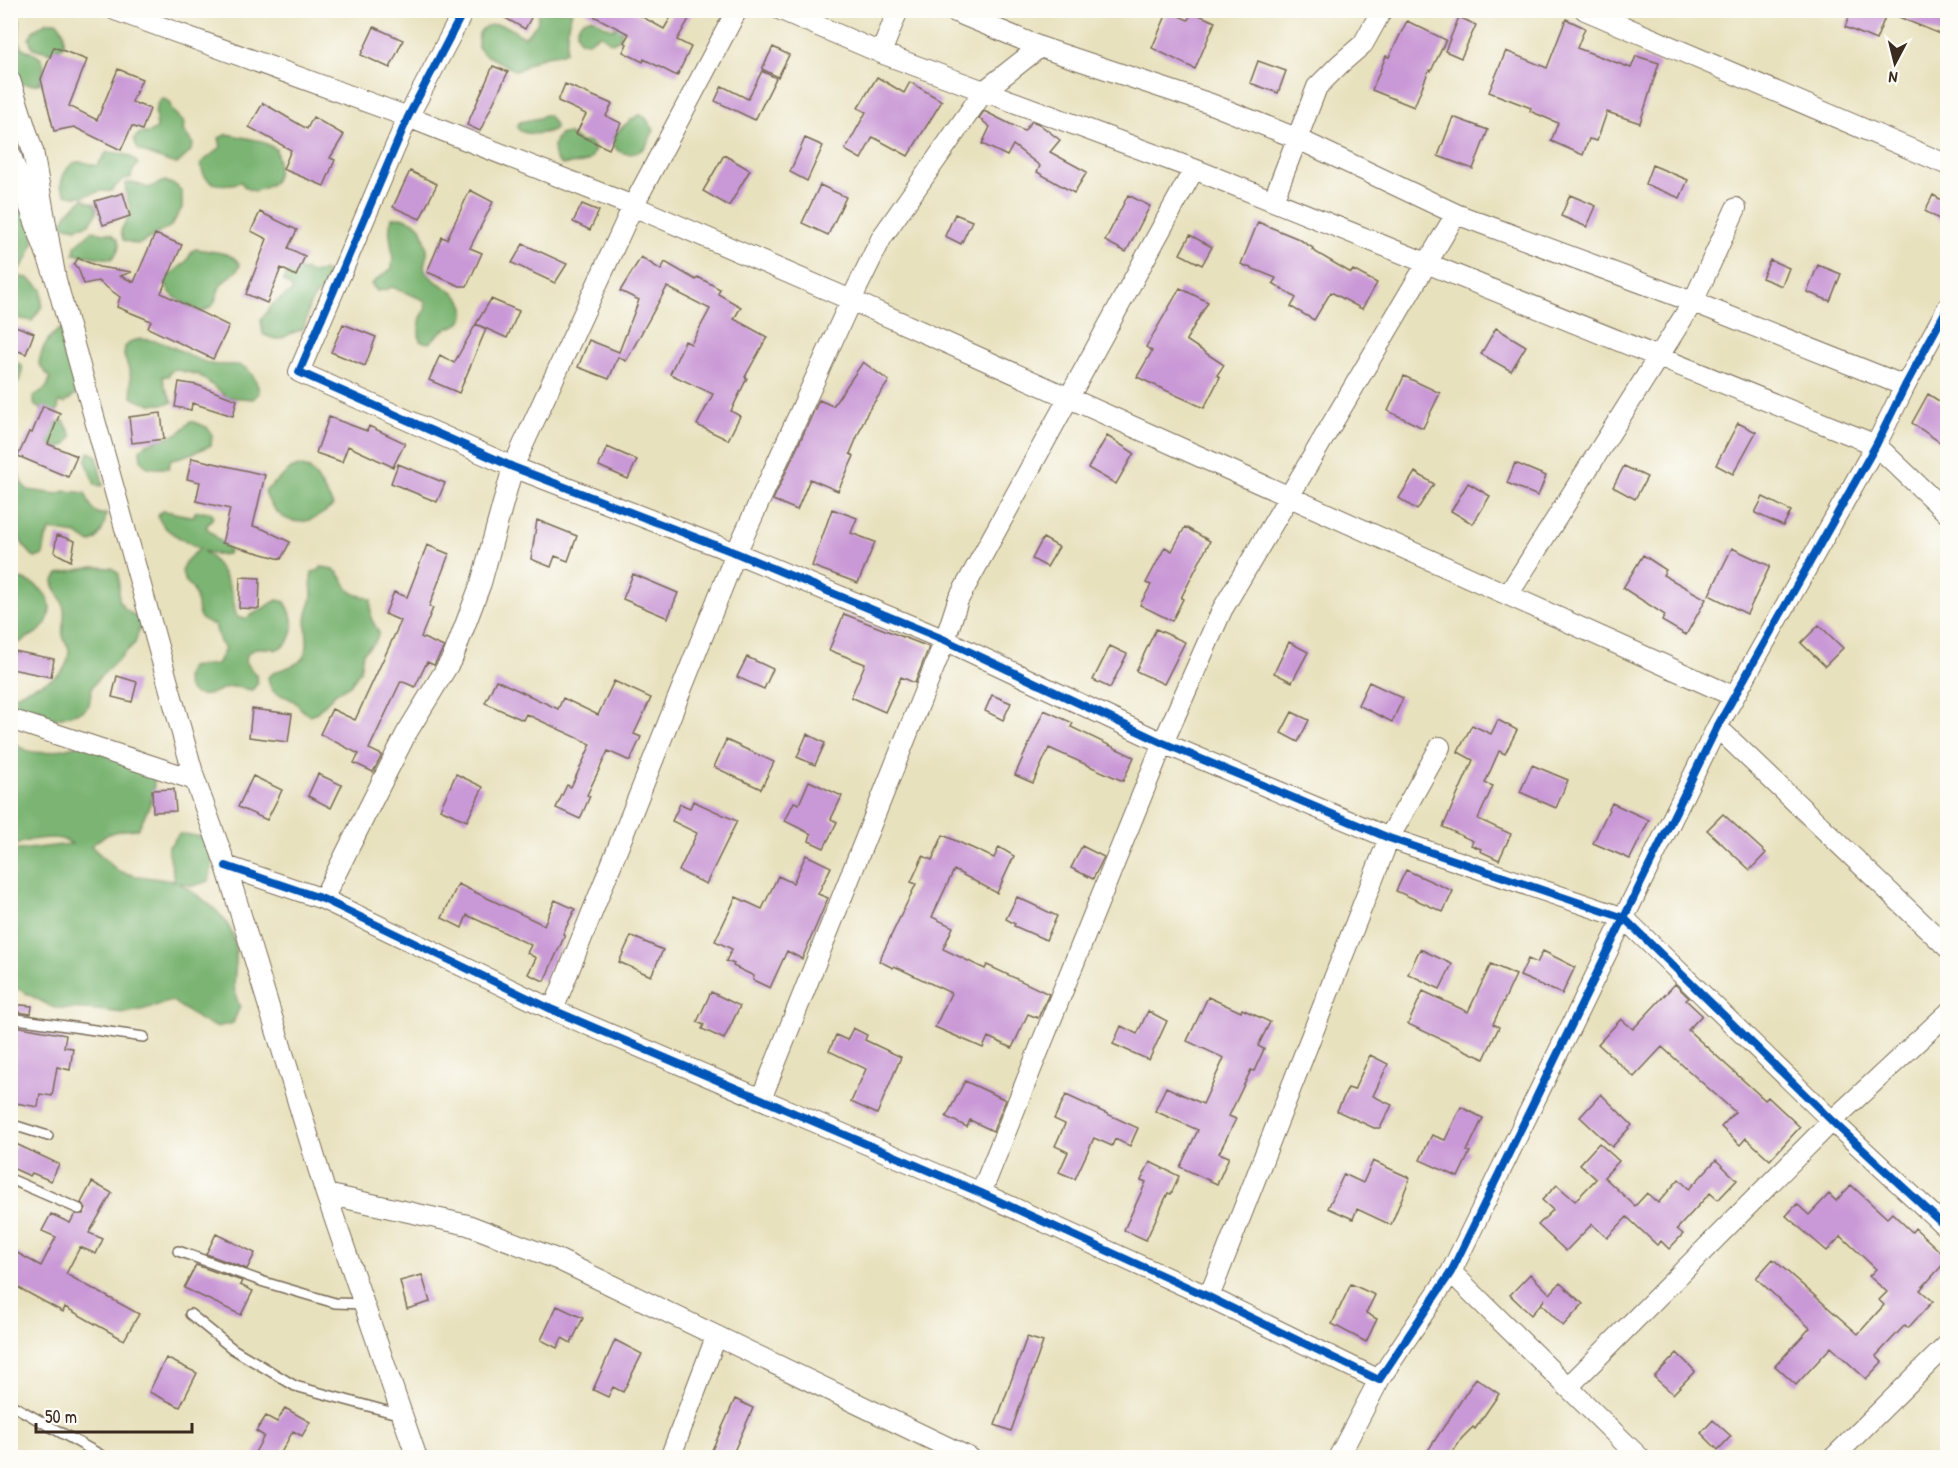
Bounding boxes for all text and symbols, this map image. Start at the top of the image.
north arrow [1865,33,1925,93]
text: N [1887,66,1899,89]
scale bar [36,1396,192,1434]
text: 50 m [45,1404,77,1429]

